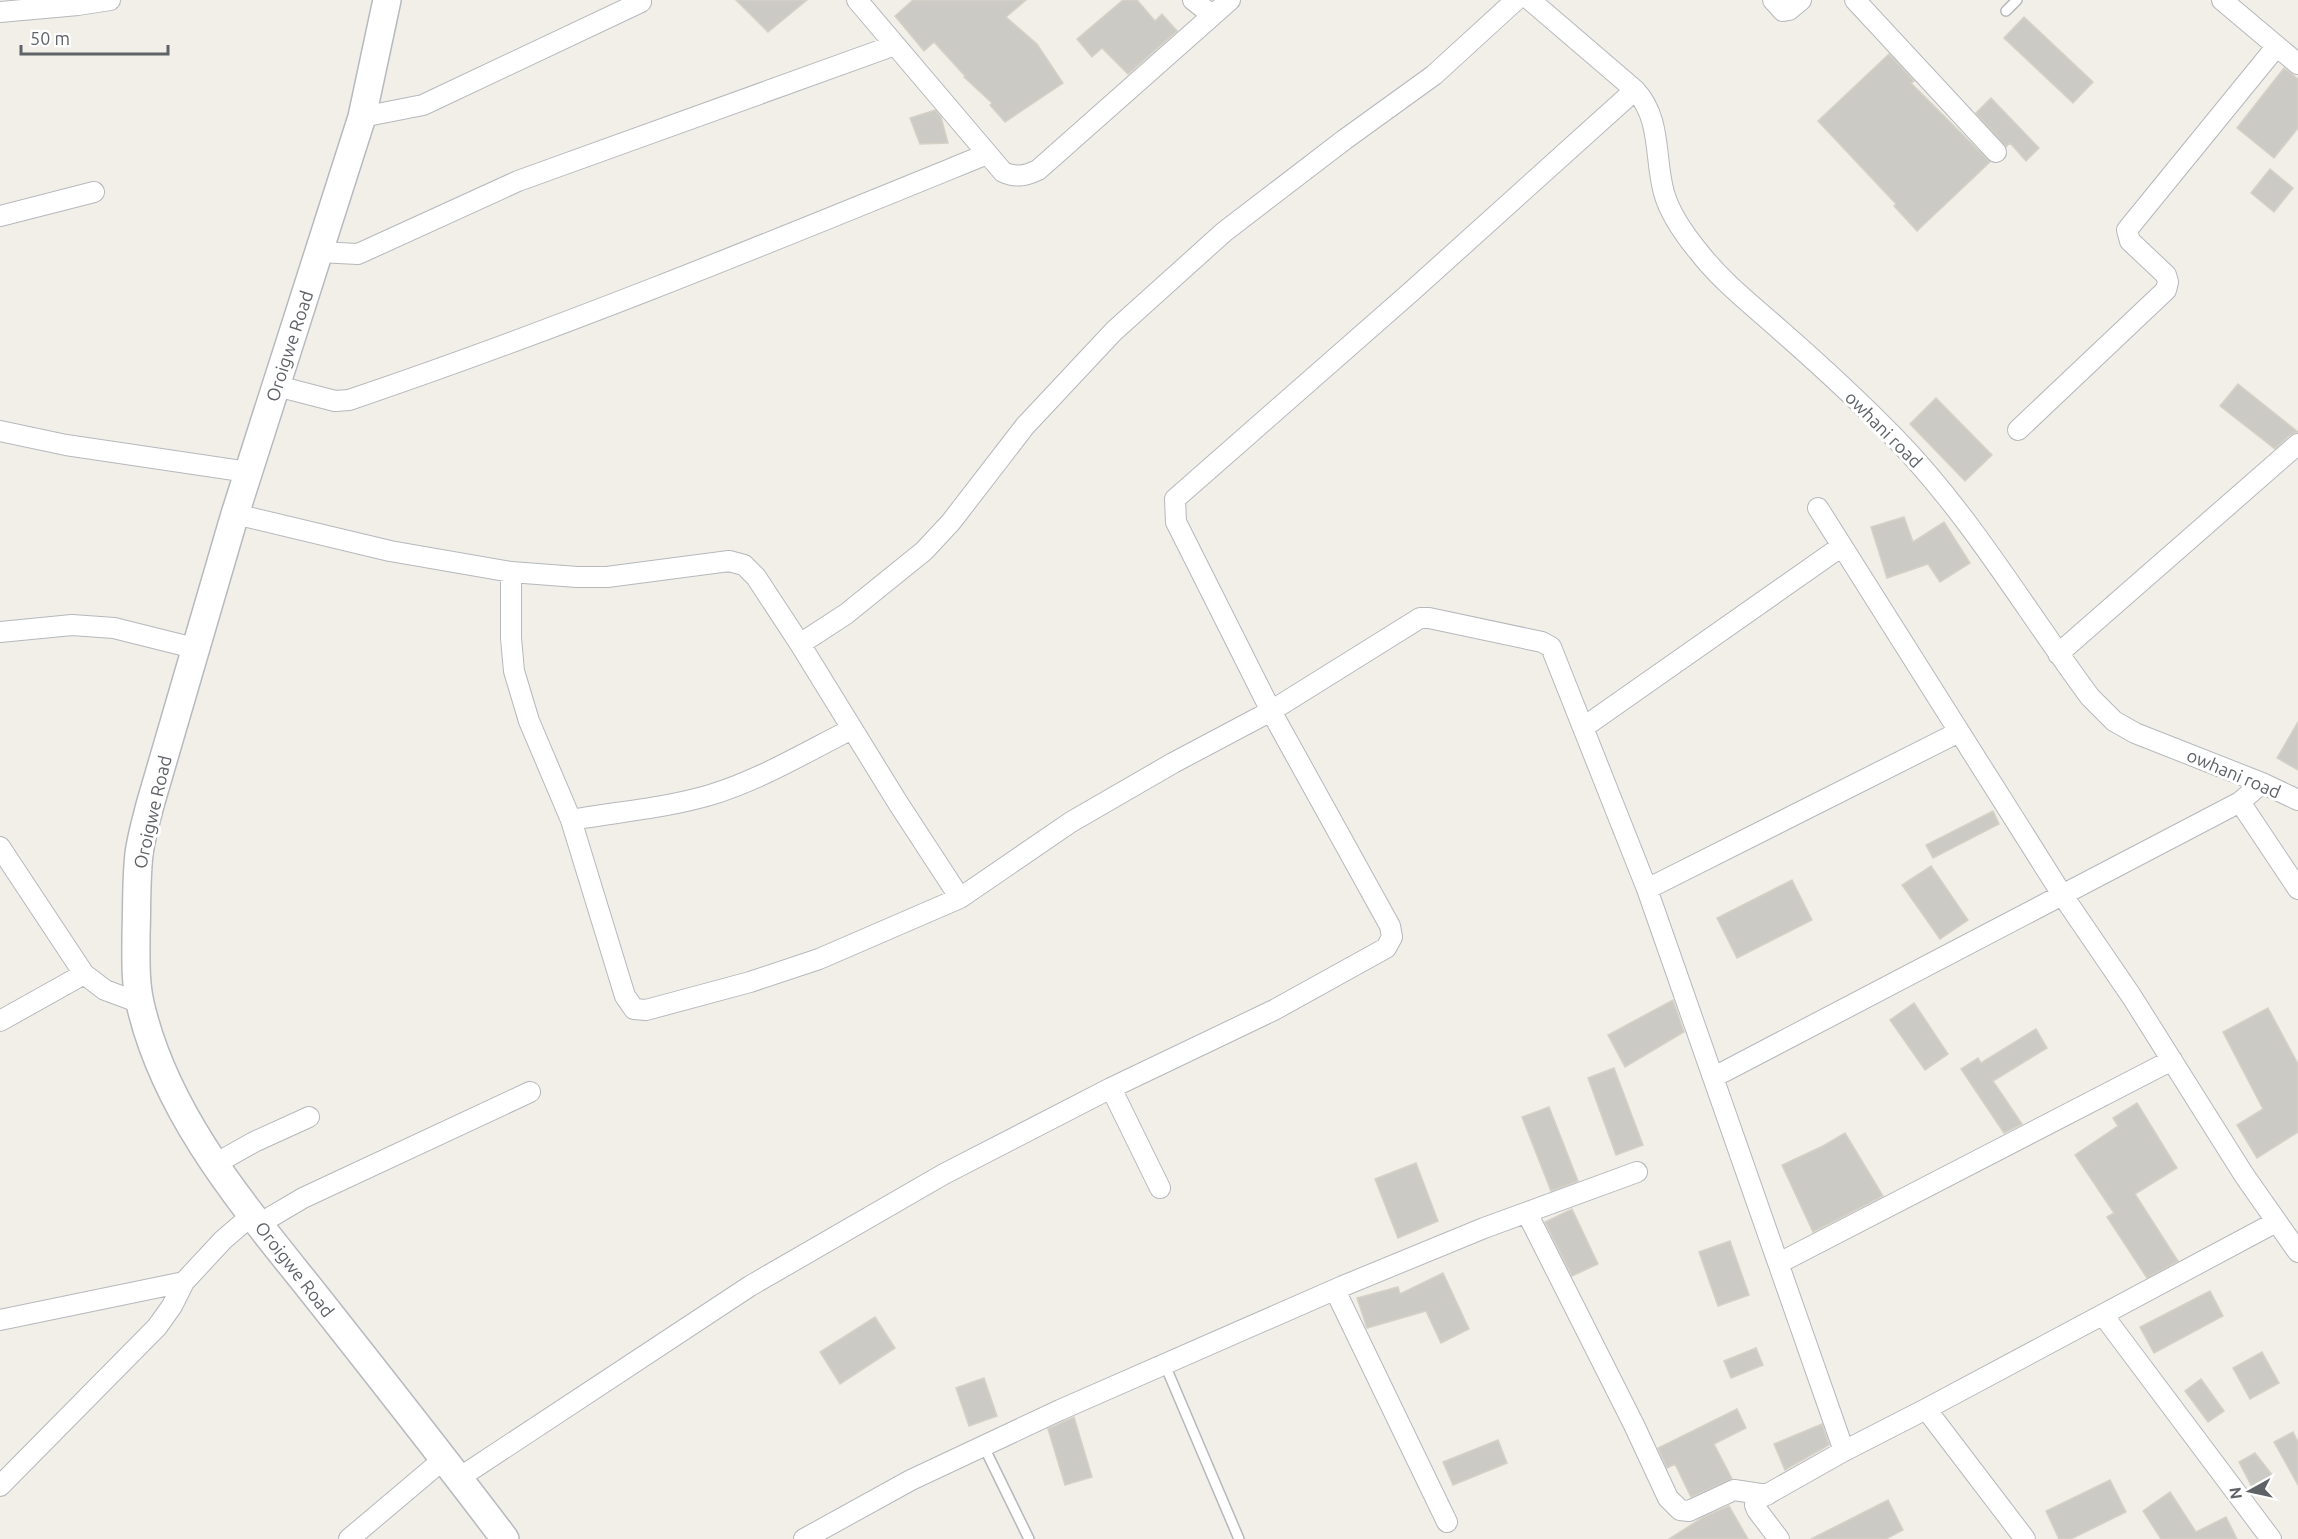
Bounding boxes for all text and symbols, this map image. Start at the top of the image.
scale bar [21,18,168,56]
text: 50 m [30,28,70,48]
street label: Oroigwe Road [262,288,316,404]
street label: owhani road [1842,387,1926,471]
street label: owhani road [2184,744,2284,802]
street label: Oroigwe Road [129,753,175,871]
street label: Oroigwe Road [252,1217,338,1321]
north arrow [2220,1461,2280,1521]
text: N [2225,1486,2245,1500]

